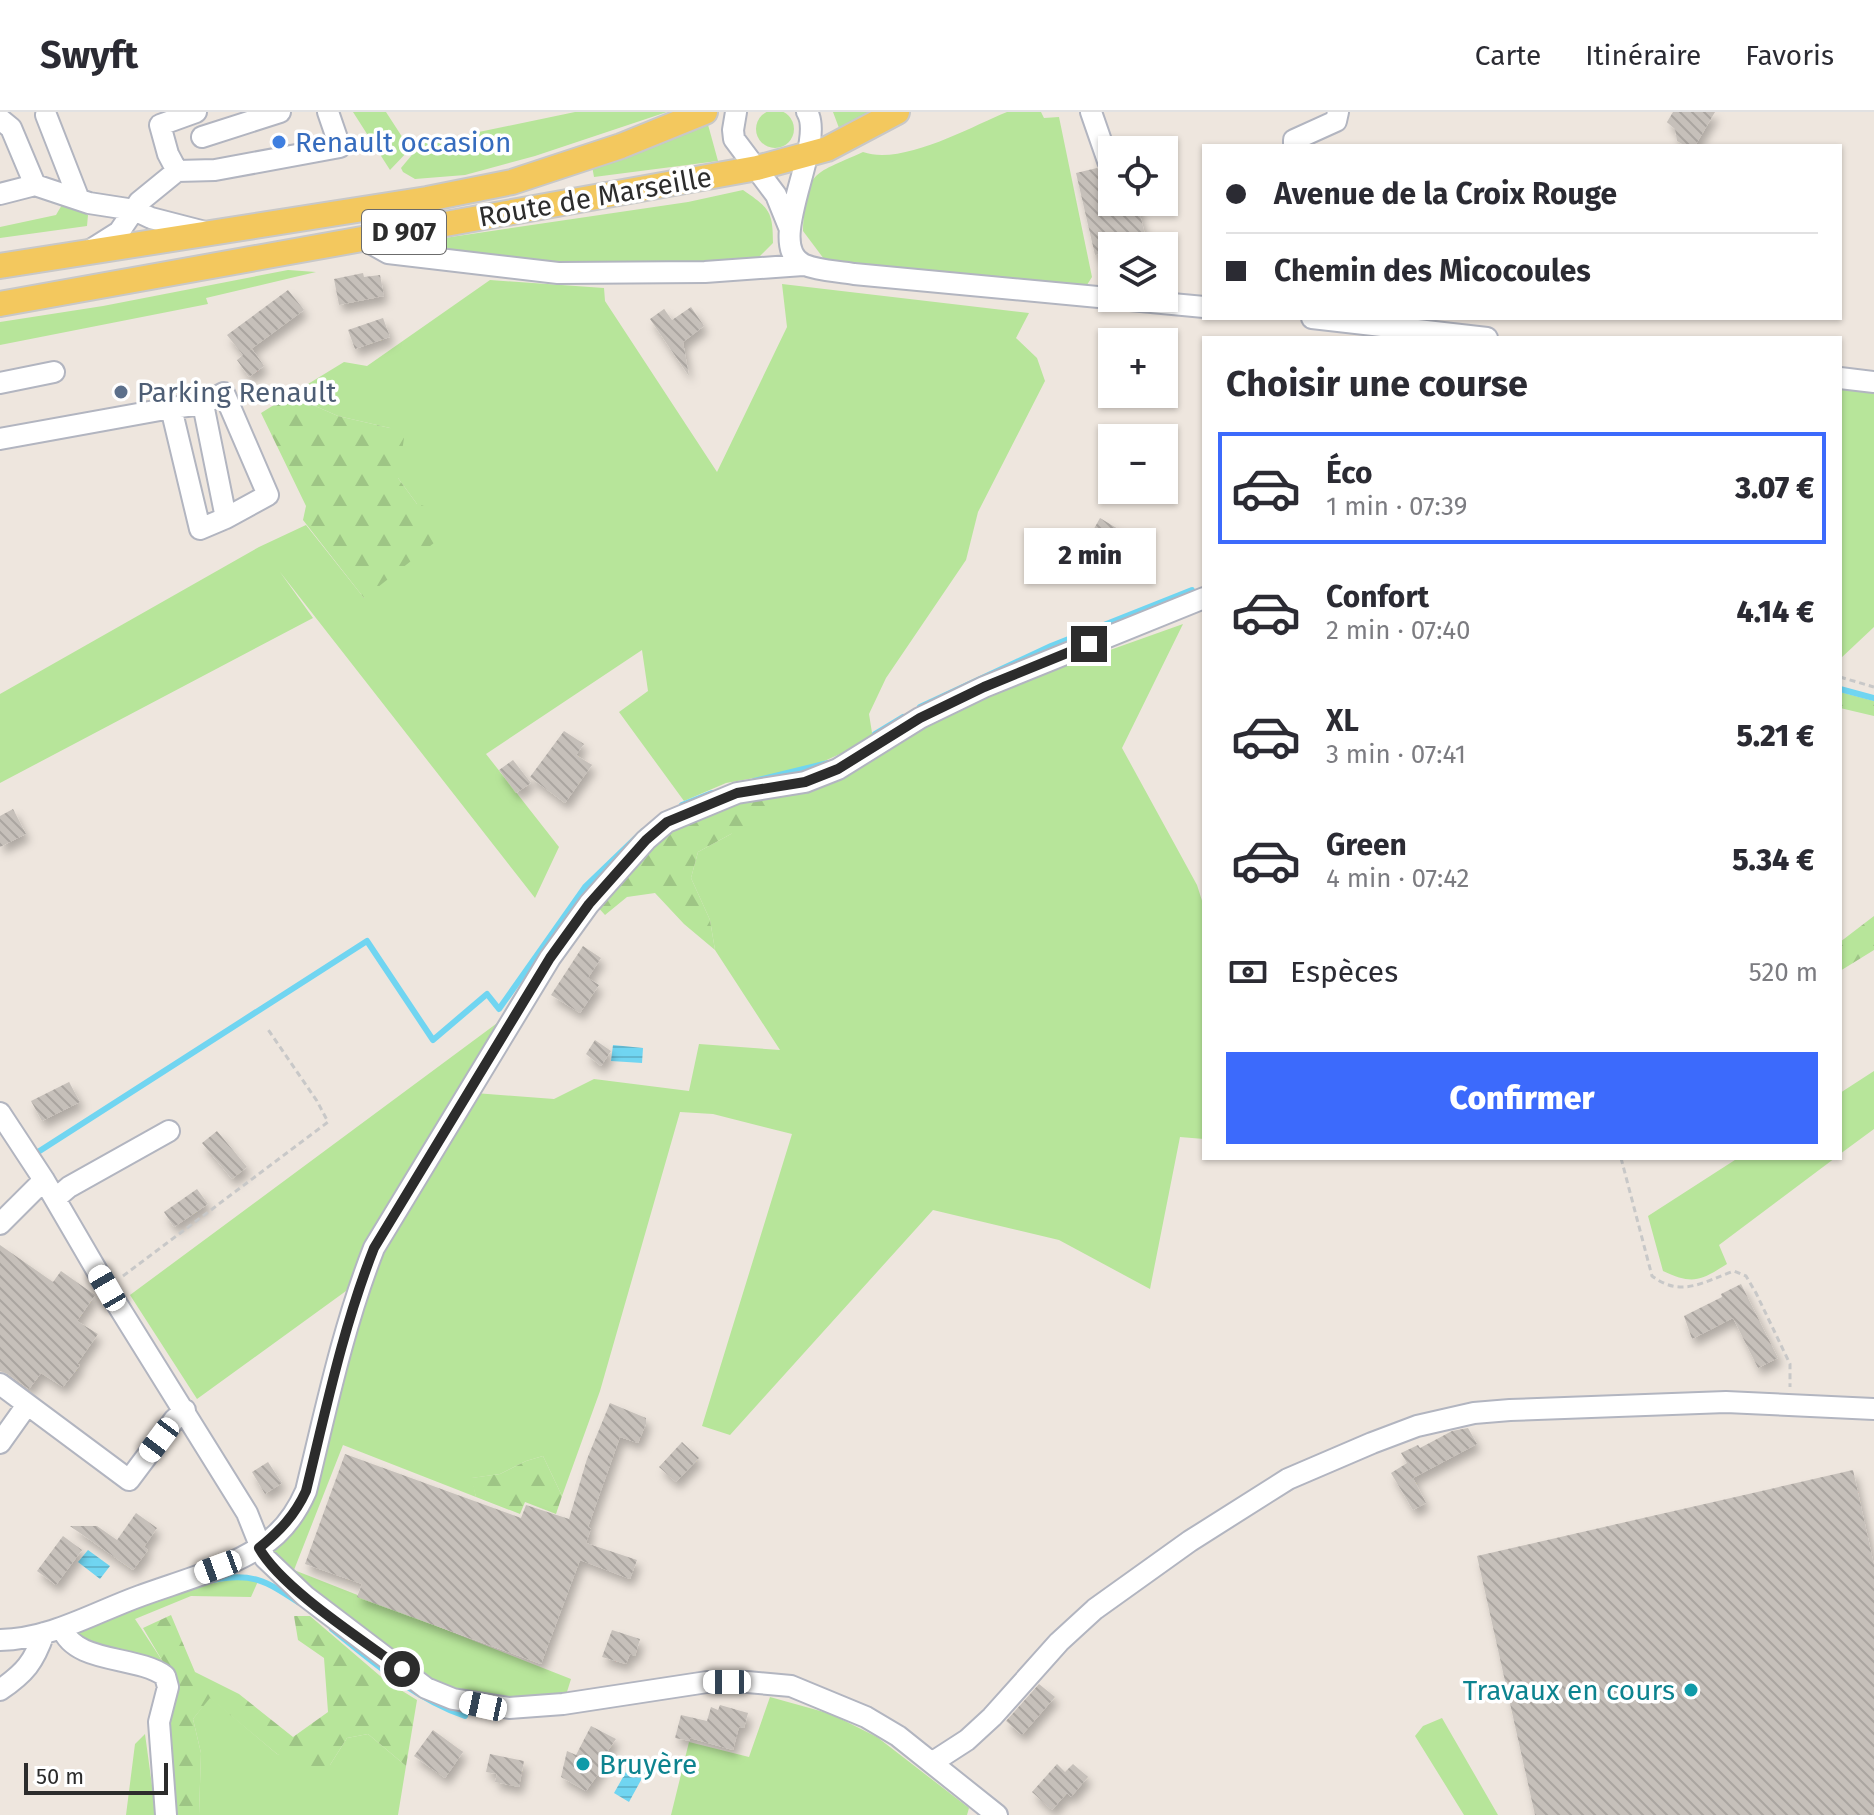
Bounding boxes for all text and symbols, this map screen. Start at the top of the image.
text: Swyft [40,32,138,78]
text: Carte [1475,39,1541,72]
text: Itinéraire [1585,39,1701,72]
text: Favoris [1745,39,1834,72]
place label: Renault occasion [295,126,511,159]
marker: Renault occasion [270,133,288,151]
map controls [1098,136,1178,504]
button: locate [1098,136,1178,216]
street label: Route de Marseille [476,160,714,234]
text: Avenue de la Croix Rouge [1274,176,1617,212]
road number: D 907 [362,210,446,254]
button: layers [1098,232,1178,312]
text: Chemin des Micocoules [1274,253,1591,289]
button: + [1098,328,1178,408]
text: Choisir une course [1226,362,1528,406]
place label: Parking Renault [137,376,337,409]
marker: Parking Renault [112,383,130,401]
button: − [1098,424,1178,504]
icon: car [1230,452,1302,524]
text: Éco [1326,455,1372,491]
text: 3.07 € [1735,470,1814,506]
text: 1 min · 07:39 [1326,491,1467,522]
callout: 2 min [1023,528,1155,584]
text: 2 min [1058,540,1122,571]
icon: car [1230,576,1302,648]
text: Confort [1326,579,1429,615]
text: 4.14 € [1736,594,1814,630]
text: 2 min · 07:40 [1326,615,1471,646]
route end [1071,626,1107,662]
icon: car [1230,700,1302,772]
text: XL [1326,703,1359,739]
text: 5.21 € [1736,718,1814,754]
text: 3 min · 07:41 [1326,739,1466,770]
icon: car [1230,824,1302,896]
text: Green [1326,827,1407,863]
text: 5.34 € [1732,842,1814,878]
text: 4 min · 07:42 [1326,863,1469,894]
icon: cash [1226,950,1270,994]
text: Espèces [1290,954,1398,990]
text: 520 m [1749,957,1818,988]
button: Confirmer [1226,1052,1818,1144]
car [85,1261,129,1315]
car [135,1414,183,1466]
car [191,1548,245,1586]
route start [384,1651,420,1687]
car [703,1670,751,1694]
place label: Travaux en cours [1463,1674,1675,1707]
marker: Travaux en cours [1682,1681,1700,1699]
car [457,1689,509,1723]
place label: Bruyère [599,1748,697,1781]
marker: Bruyère [574,1755,592,1773]
scale bar [24,1759,168,1795]
text: 50 m [36,1763,84,1790]

